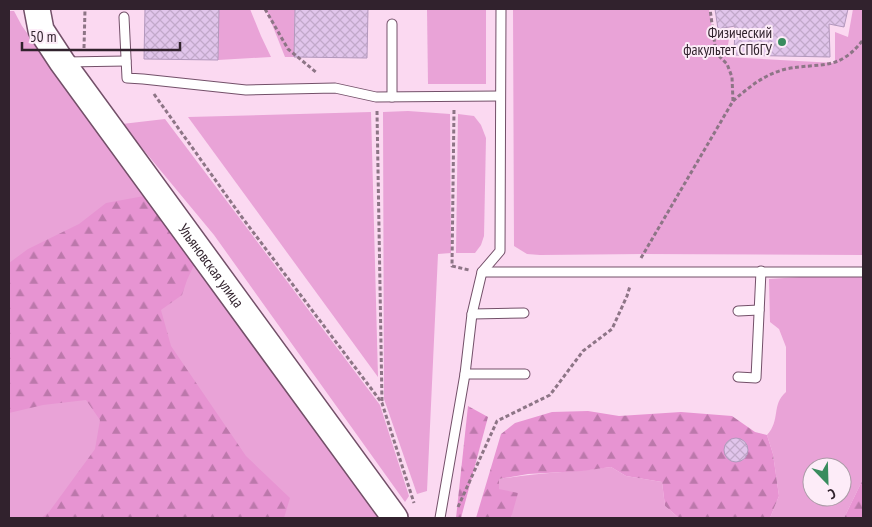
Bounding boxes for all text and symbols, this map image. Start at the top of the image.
scale bar [22,20,180,52]
place label: Физический факультет СПбГУ [683,23,772,59]
text: 50 m [30,27,56,46]
marker: Физический факультет СПбГУ [776,36,788,48]
street label: Ульяновская улица [174,220,248,311]
north arrow [802,457,852,507]
text: С [825,484,839,504]

